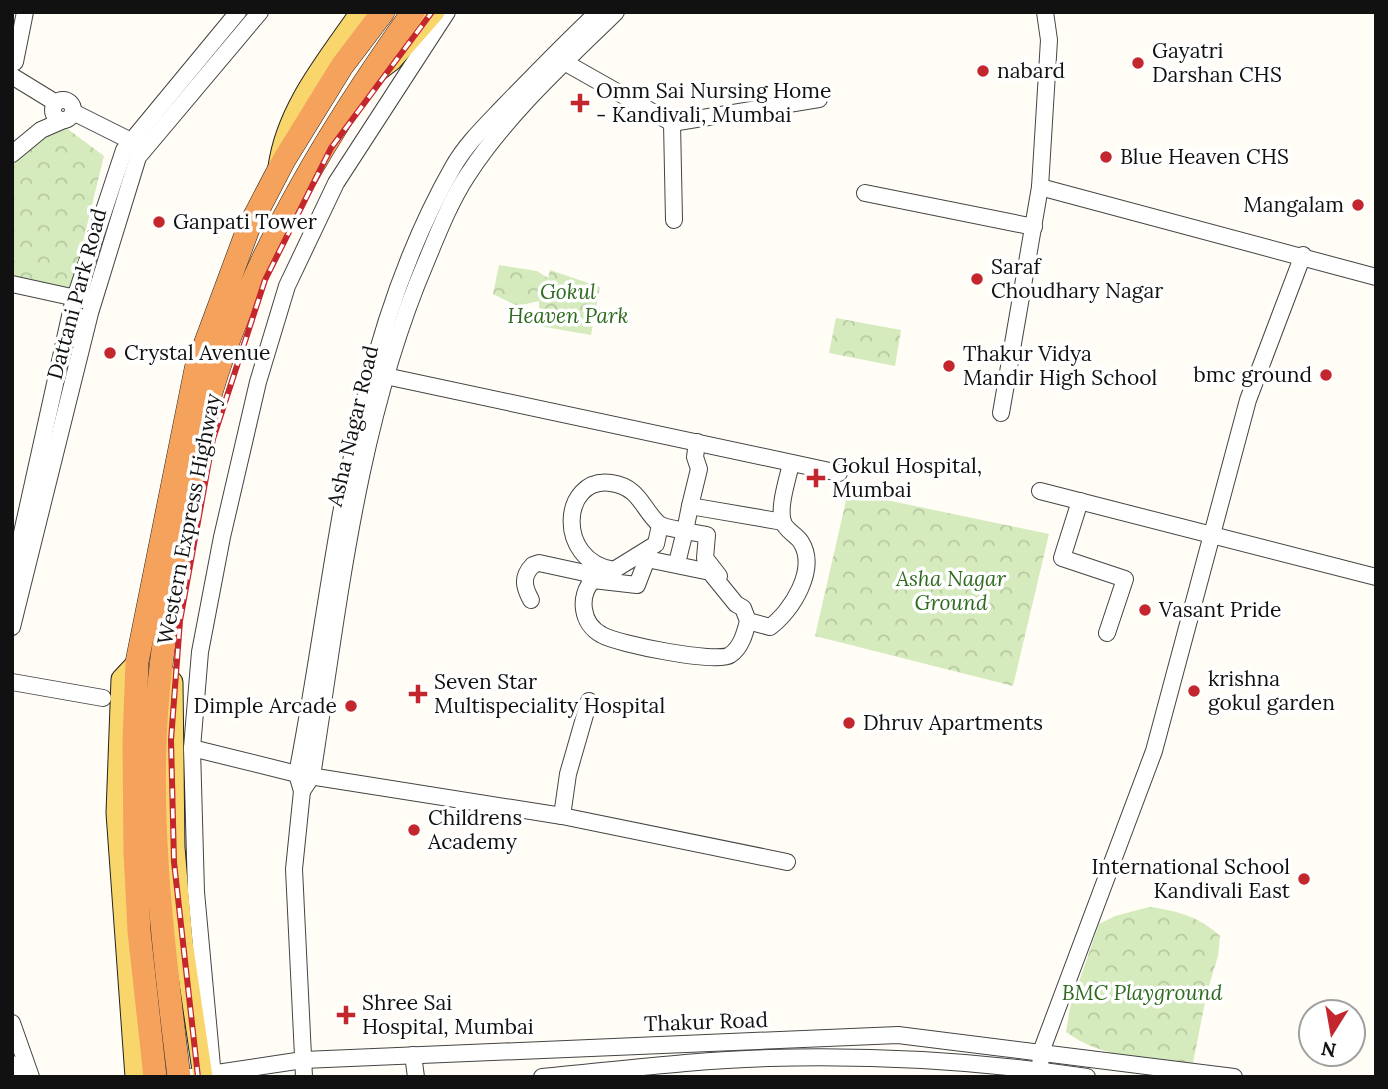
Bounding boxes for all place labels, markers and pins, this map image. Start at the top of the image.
place label: Gayatri Darshan CHS [1152,37,1282,88]
marker: Gayatri Darshan CHS [1130,55,1146,71]
place label: nabard [997,57,1065,84]
marker: nabard [975,63,991,79]
place label: Omm Sai Nursing Home - Kandivali, Mumbai [596,77,831,128]
marker: Omm Sai Nursing Home - Kandivali, Mumbai [570,93,590,113]
place label: Blue Heaven CHS [1120,143,1289,170]
marker: Blue Heaven CHS [1098,149,1114,165]
place label: Mangalam [1243,191,1344,218]
marker: Mangalam [1350,197,1366,213]
place label: Ganpati Tower [173,208,317,235]
marker: Ganpati Tower [151,214,167,230]
place label: Saraf Choudhary Nagar [991,253,1163,304]
marker: Saraf Choudhary Nagar [969,271,985,287]
place label: Crystal Avenue [124,339,270,366]
place label: Thakur Vidya Mandir High School [963,340,1157,391]
marker: Crystal Avenue [102,345,118,361]
marker: Thakur Vidya Mandir High School [941,358,957,374]
place label: bmc ground [1194,361,1312,388]
marker: bmc ground [1318,367,1334,383]
place label: Gokul Hospital, Mumbai [832,452,982,503]
marker: Gokul Hospital, Mumbai [806,468,826,488]
place label: Vasant Pride [1158,596,1281,623]
marker: Vasant Pride [1137,602,1153,618]
place label: krishna gokul garden [1208,665,1335,716]
place label: Seven Star Multispeciality Hospital [434,668,665,719]
marker: krishna gokul garden [1186,683,1202,699]
marker: Seven Star Multispeciality Hospital [408,684,428,704]
place label: Dimple Arcade [194,692,337,719]
marker: Dimple Arcade [343,698,359,714]
place label: Dhruv Apartments [863,709,1043,736]
marker: Dhruv Apartments [841,715,857,731]
place label: Childrens Academy [427,804,522,855]
marker: Childrens Academy [406,822,422,838]
place label: International School Kandivali East [1091,853,1291,904]
marker: International School Kandivali East [1296,871,1312,887]
place label: Shree Sai Hospital, Mumbai [362,989,534,1040]
marker: Shree Sai Hospital, Mumbai [336,1005,356,1025]

